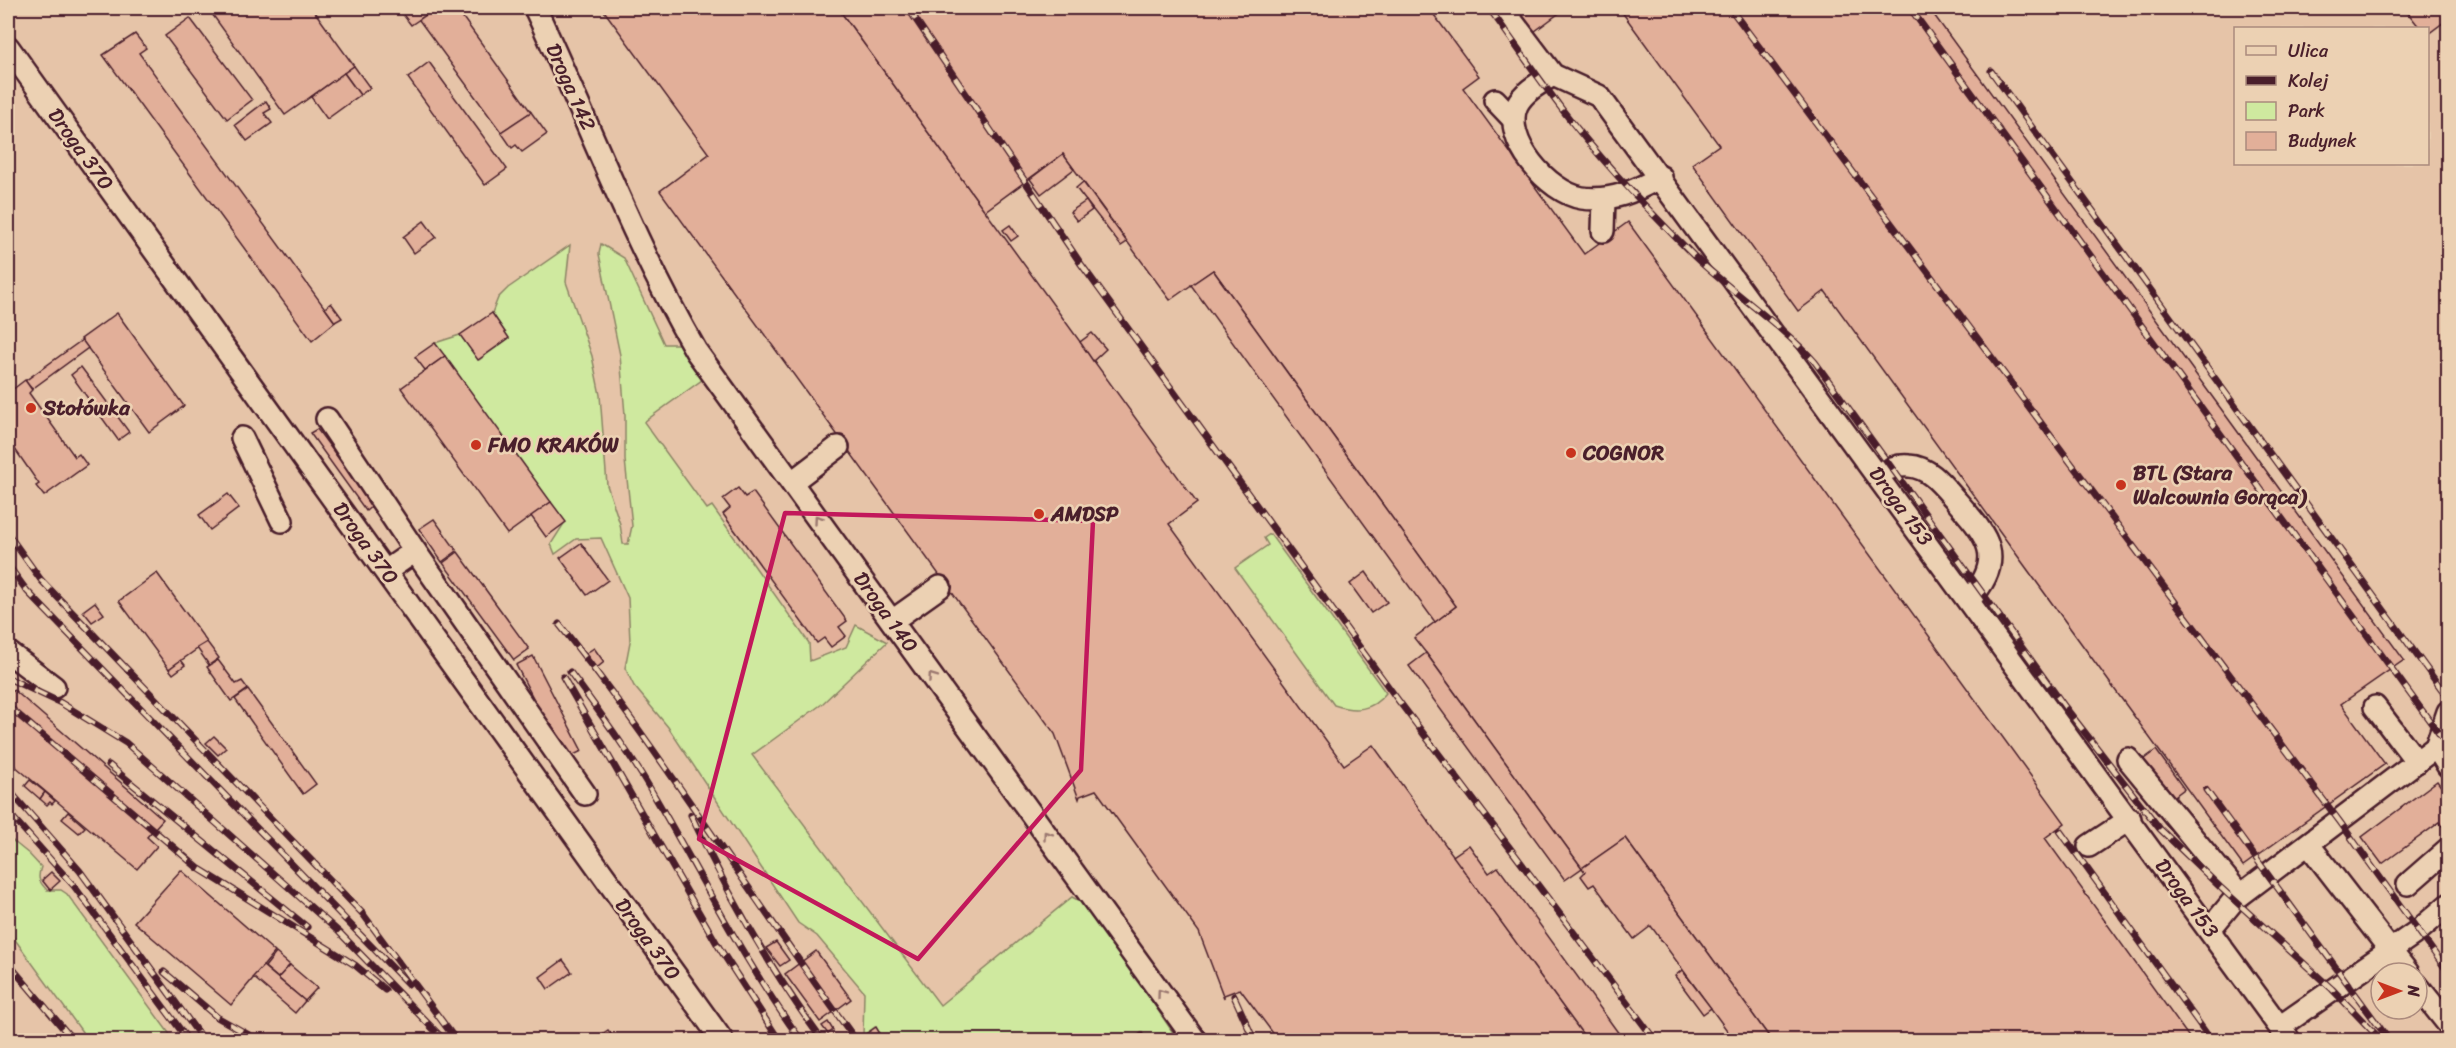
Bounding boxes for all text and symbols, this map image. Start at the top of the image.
legend [2234,27,2429,165]
text: Ulica [2288,35,2329,67]
street label: Droga 142 [535,37,607,137]
text: Kolej [2288,65,2328,97]
text: Park [2288,95,2325,127]
street label: Droga 370 [38,99,124,199]
text: Budynek [2288,125,2357,157]
place label: Stołówka [42,389,131,427]
marker: Stołówka [24,401,38,415]
place label: FMO KRAKÓW [487,426,619,464]
place label: COGNOR [1582,434,1664,472]
marker: FMO KRAKÓW [469,438,483,452]
marker: COGNOR [1564,446,1578,460]
place label: BTL (Stara Walcownia Gorąca) [2133,454,2307,516]
street label: Droga 153 [1859,458,1944,555]
marker: BTL (Stara Walcownia Gorąca) [2114,478,2128,492]
street label: Droga 370 [323,493,409,593]
place label: AMDSP [1050,495,1119,533]
marker: AMDSP [1032,507,1046,521]
one-way arrow [814,515,825,526]
street label: Droga 140 [843,563,929,661]
one-way arrow [929,673,940,684]
one-way arrow [1043,831,1054,842]
street label: Droga 153 [2145,850,2230,947]
street label: Droga 370 [605,889,691,989]
north arrow [2369,961,2429,1021]
text: N [2399,984,2428,997]
one-way arrow [1157,989,1168,1000]

